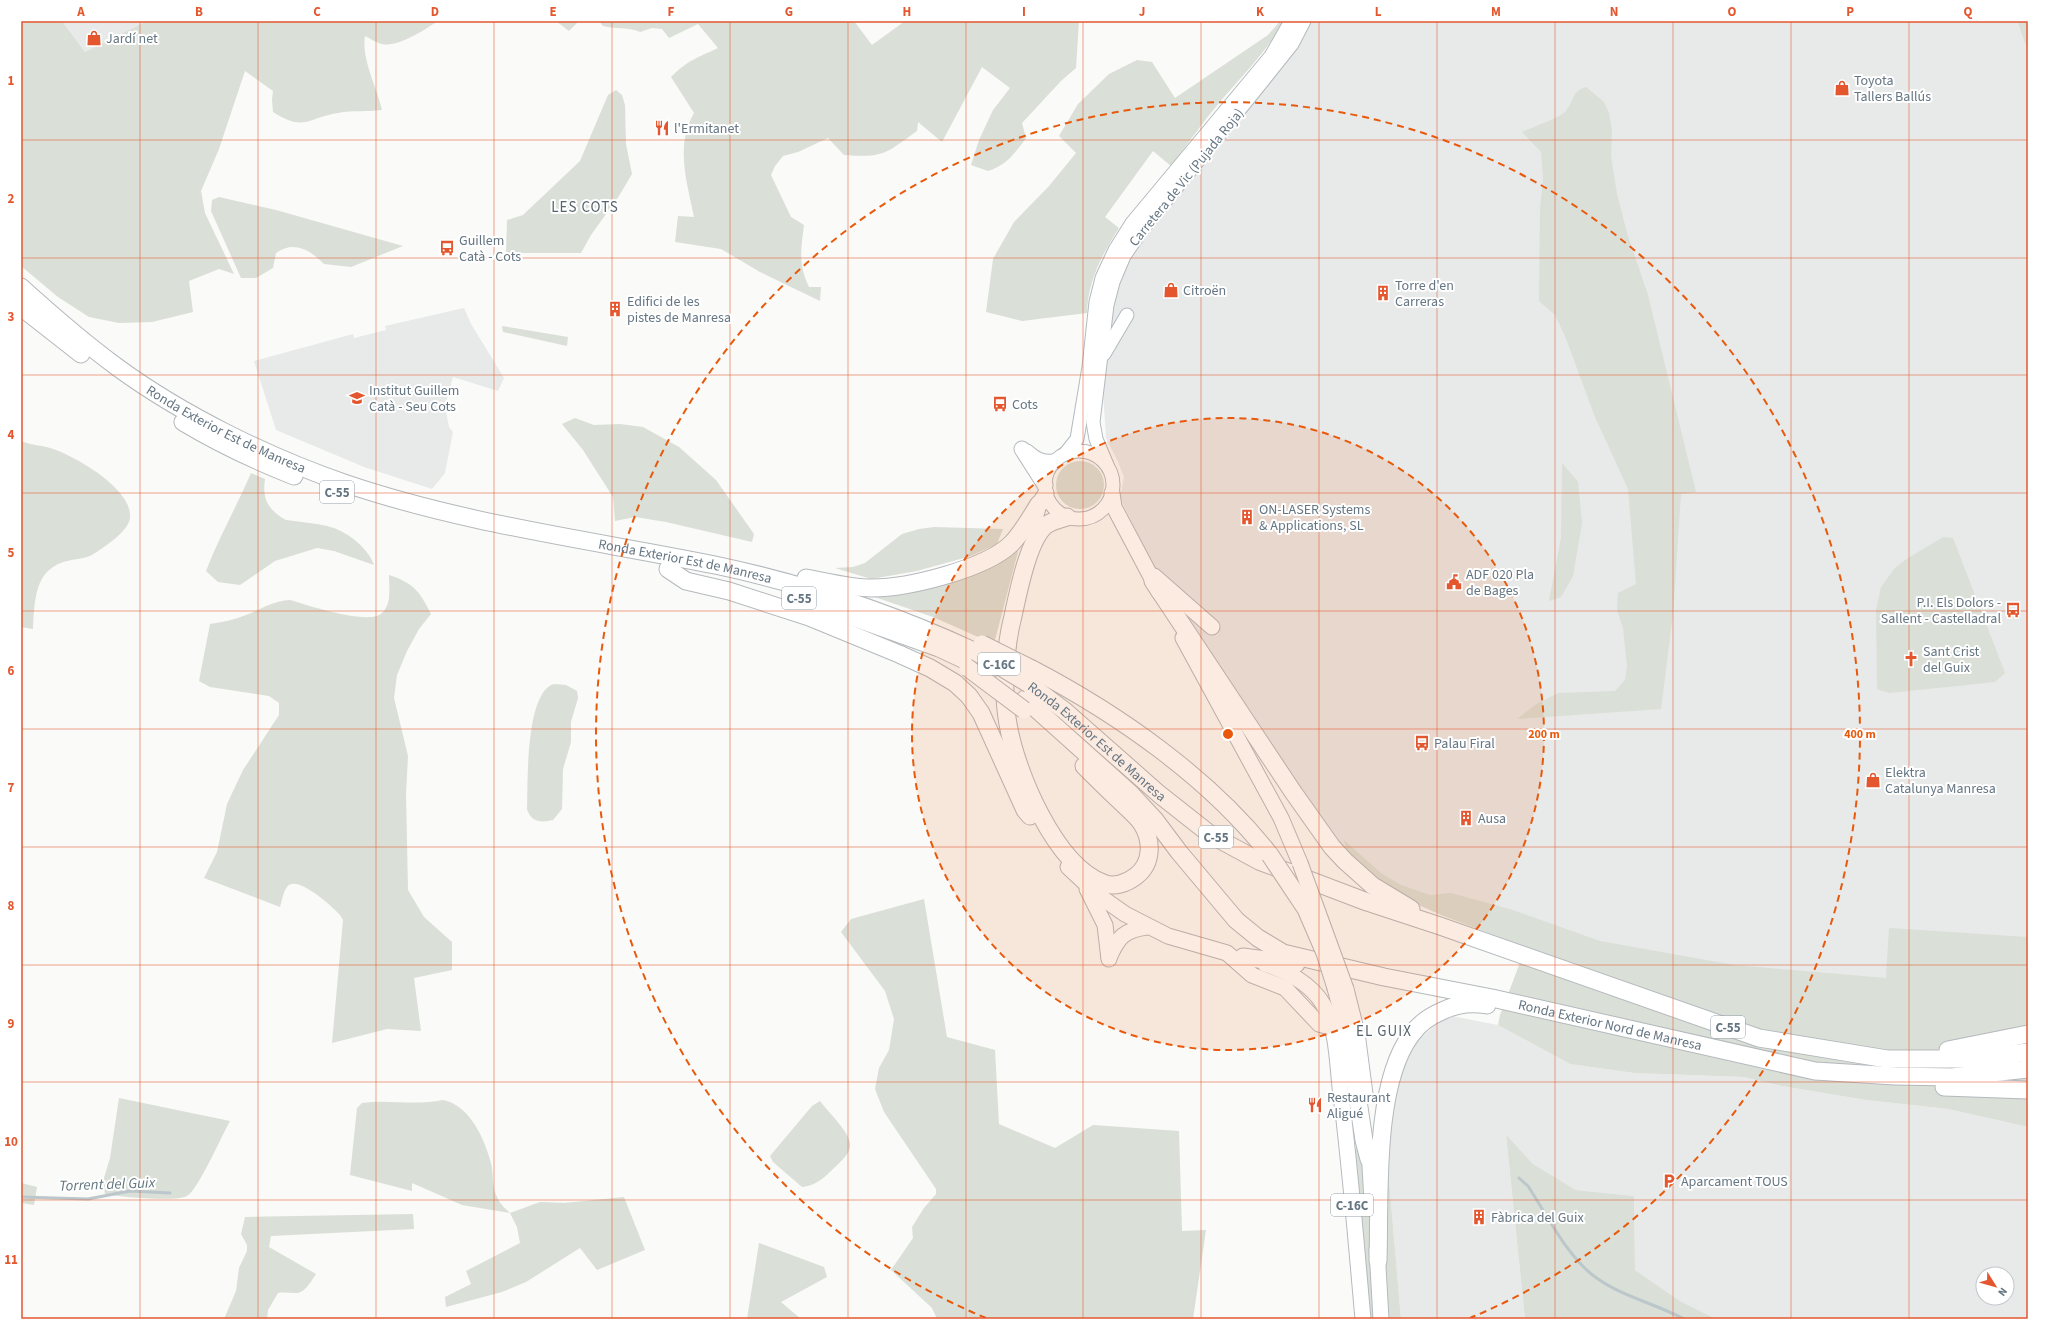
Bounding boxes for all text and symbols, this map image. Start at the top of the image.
text: A [76,3,85,21]
text: B [195,3,203,21]
text: C [313,3,321,21]
text: D [431,3,439,21]
text: E [549,3,557,21]
text: F [668,3,675,21]
text: G [785,3,793,21]
text: H [903,3,911,21]
text: I [1022,3,1026,21]
text: J [1139,3,1145,21]
text: K [1256,3,1265,21]
text: L [1375,3,1382,21]
text: M [1491,3,1501,21]
text: N [1610,3,1618,21]
text: O [1728,3,1737,21]
text: P [1846,3,1854,21]
text: Q [1964,3,1973,21]
shop icon: Jardí net [85,29,103,47]
place label: Jardí net [106,29,158,49]
place label: Toyota Tallers Ballús [1854,71,1931,107]
text: 1 [8,72,15,90]
shop icon: Toyota Tallers Ballús [1833,79,1851,97]
street label: Carretera de Vic (Pujada Roja) [1125,104,1249,251]
restaurant icon: l'Ermitanet [653,119,671,137]
place label: l'Ermitanet [674,119,739,139]
text: 2 [8,190,15,208]
district label: LES COTS [551,197,619,218]
place label: Guillem Catà - Cots [459,231,521,267]
bus stop icon: Guillem Catà - Cots [438,239,456,257]
place label: Torre d'en Carreras [1395,276,1454,312]
shop icon: Citroën [1162,281,1180,299]
place label: Citroën [1183,281,1226,301]
building icon: Torre d'en Carreras [1374,284,1392,302]
place label: Edifici de les pistes de Manresa [627,292,731,328]
building icon: Edifici de les pistes de Manresa [606,300,624,318]
text: 3 [8,308,15,326]
street label: Ronda Exterior Est de Manresa [142,381,308,479]
place label: Institut Guillem Catà - Seu Cots [369,381,459,417]
school or university icon: Institut Guillem Catà - Seu Cots [348,389,366,407]
bus stop icon: Cots [991,395,1009,413]
place label: Cots [1012,395,1038,415]
text: 4 [8,426,15,444]
road number: C-55 [320,481,354,503]
place label: ON-LASER Systems & Applications, SL [1259,500,1370,536]
building icon: ON-LASER Systems & Applications, SL [1238,508,1256,526]
street label: Ronda Exterior Est de Manresa [597,534,774,589]
text: 5 [8,544,15,562]
place label: ADF 020 Pla de Bages [1466,565,1534,601]
public building icon: ADF 020 Pla de Bages [1445,573,1463,591]
road number: C-55 [782,587,816,609]
place label: P.I. Els Dolors - Sallent - Castelladral [1881,593,2001,629]
bus stop icon: P.I. Els Dolors - Sallent - Castelladral [2004,601,2022,619]
place label: Sant Crist del Guix [1923,642,1980,678]
church icon: Sant Crist del Guix [1902,650,1920,668]
road number: C-16C [978,653,1020,675]
text: 6 [8,662,15,680]
street label: Ronda Exterior Est de Manresa [1023,677,1170,807]
text: 200 m [1528,726,1560,743]
text: 400 m [1844,726,1876,743]
centre of rings [1221,727,1235,741]
bus stop icon: Palau Firal [1413,734,1431,752]
place label: Palau Firal [1434,734,1495,754]
place label: Elektra Catalunya Manresa [1885,763,1996,799]
shop icon: Elektra Catalunya Manresa [1864,771,1882,789]
text: 7 [8,779,15,797]
building icon: Ausa [1457,809,1475,827]
place label: Ausa [1478,809,1506,829]
road number: C-55 [1199,826,1233,848]
text: 8 [8,897,15,915]
street label: Ronda Exterior Nord de Manresa [1516,995,1704,1056]
text: 9 [8,1015,15,1033]
road number: C-55 [1711,1016,1745,1038]
district label: EL GUIX [1356,1021,1412,1042]
place label: Restaurant Aligué [1327,1088,1391,1124]
restaurant icon: Restaurant Aligué [1306,1096,1324,1114]
text: 10 [4,1133,18,1151]
water label: Torrent del Guix [59,1172,156,1197]
parking icon: Aparcament TOUS [1660,1172,1678,1190]
place label: Aparcament TOUS [1681,1172,1788,1192]
road number: C-16C [1331,1194,1373,1216]
building icon: Fàbrica del Guix [1470,1208,1488,1226]
place label: Fàbrica del Guix [1491,1208,1584,1228]
text: 11 [4,1251,18,1269]
north arrow [1975,1266,2015,1306]
text: N [1994,1284,2011,1299]

